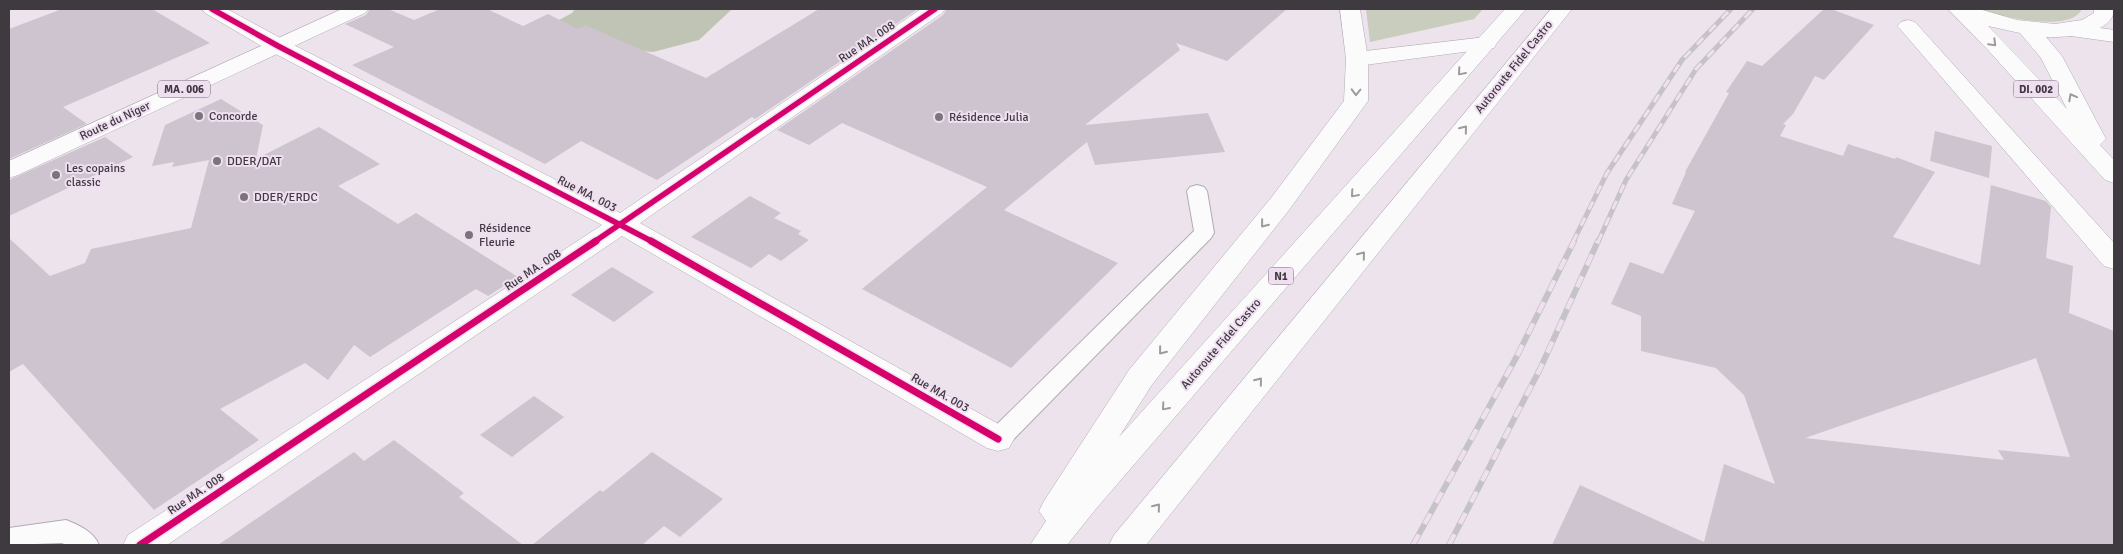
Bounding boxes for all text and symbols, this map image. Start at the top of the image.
street label: Rue MA. 008 [836,18,898,66]
street label: Autoroute Fidel Castro [1472,18,1556,116]
one-way arrow [1987,37,1996,46]
one-way arrow [1458,66,1467,75]
road number: MA. 006 [158,80,210,98]
road number: DI. 002 [2014,80,2058,98]
one-way arrow [1351,88,1361,96]
one-way arrow [2068,93,2078,102]
street label: Route du Niger [77,98,153,144]
place label: Concorde [209,109,257,124]
marker: Concorde [193,110,205,122]
place label: Résidence Julia [949,110,1028,125]
marker: Résidence Julia [933,111,945,123]
one-way arrow [1459,126,1467,135]
place label: DDER/DAT [227,154,282,169]
marker: DDER/DAT [211,155,223,167]
place label: Les copains classic [66,161,125,190]
marker: Les copains classic [50,169,62,181]
street label: Rue MA. 003 [555,173,619,215]
one-way arrow [1351,188,1360,197]
place label: DDER/ERDC [254,190,318,205]
marker: DDER/ERDC [238,191,250,203]
one-way arrow [1261,218,1269,227]
place label: Résidence Fleurie [479,221,531,250]
marker: Résidence Fleurie [463,229,475,241]
street label: Rue MA. 008 [502,246,564,294]
one-way arrow [1356,252,1364,261]
road number: N1 [1268,268,1294,284]
street label: Autoroute Fidel Castro [1178,296,1264,392]
one-way arrow [1160,345,1168,354]
street label: Rue MA. 003 [908,370,972,416]
one-way arrow [1254,378,1262,387]
one-way arrow [1162,402,1171,411]
street label: Rue MA. 008 [165,470,227,518]
one-way arrow [1151,504,1159,513]

